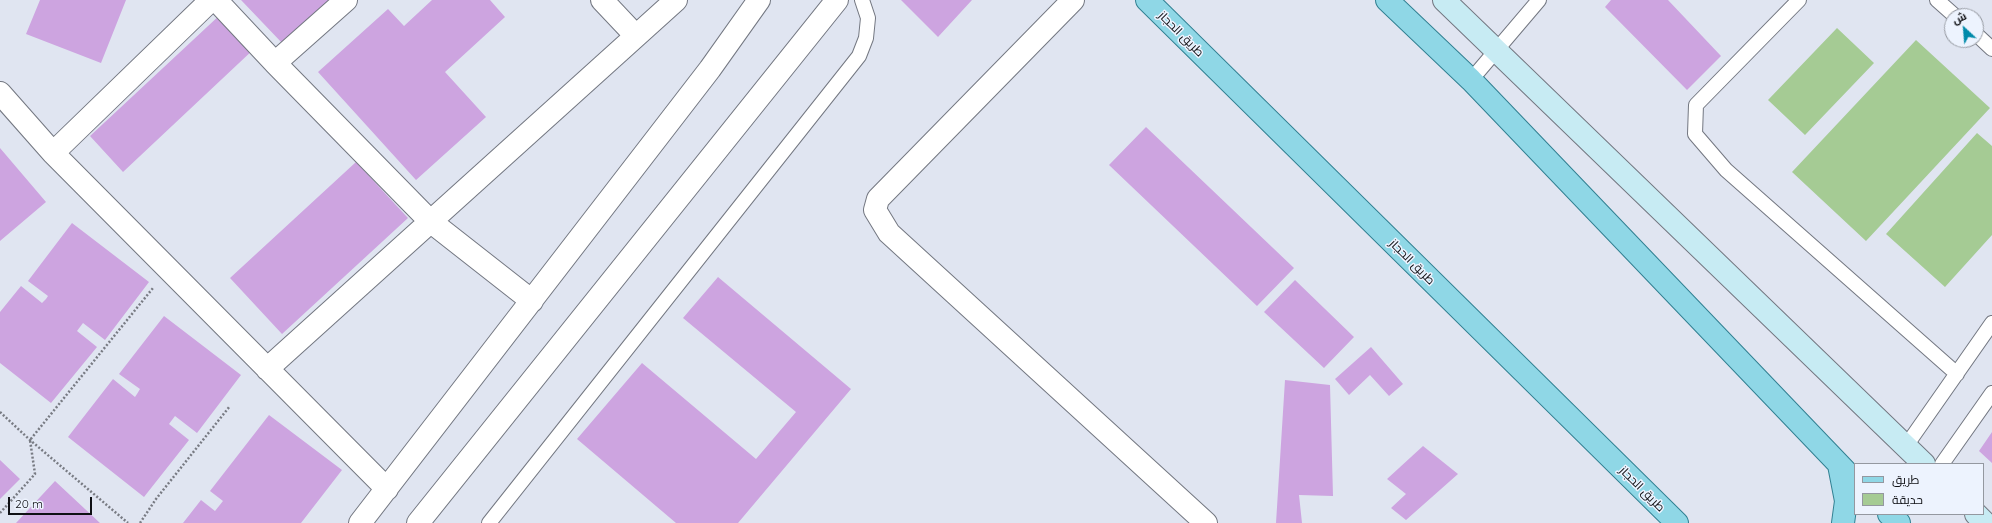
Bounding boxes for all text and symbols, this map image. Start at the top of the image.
street label: طريق الحجاز [1155,8,1207,60]
north arrow [1944,8,1984,48]
text: ش [1950,9,1969,28]
street label: طريق الحجاز [1386,236,1438,288]
street label: طريق الحجاز [1616,463,1668,515]
legend [1854,463,1984,515]
text: طريق [1892,472,1919,487]
scale bar [10,489,94,515]
text: حديقة [1892,492,1923,507]
text: 20 m [15,496,43,511]

